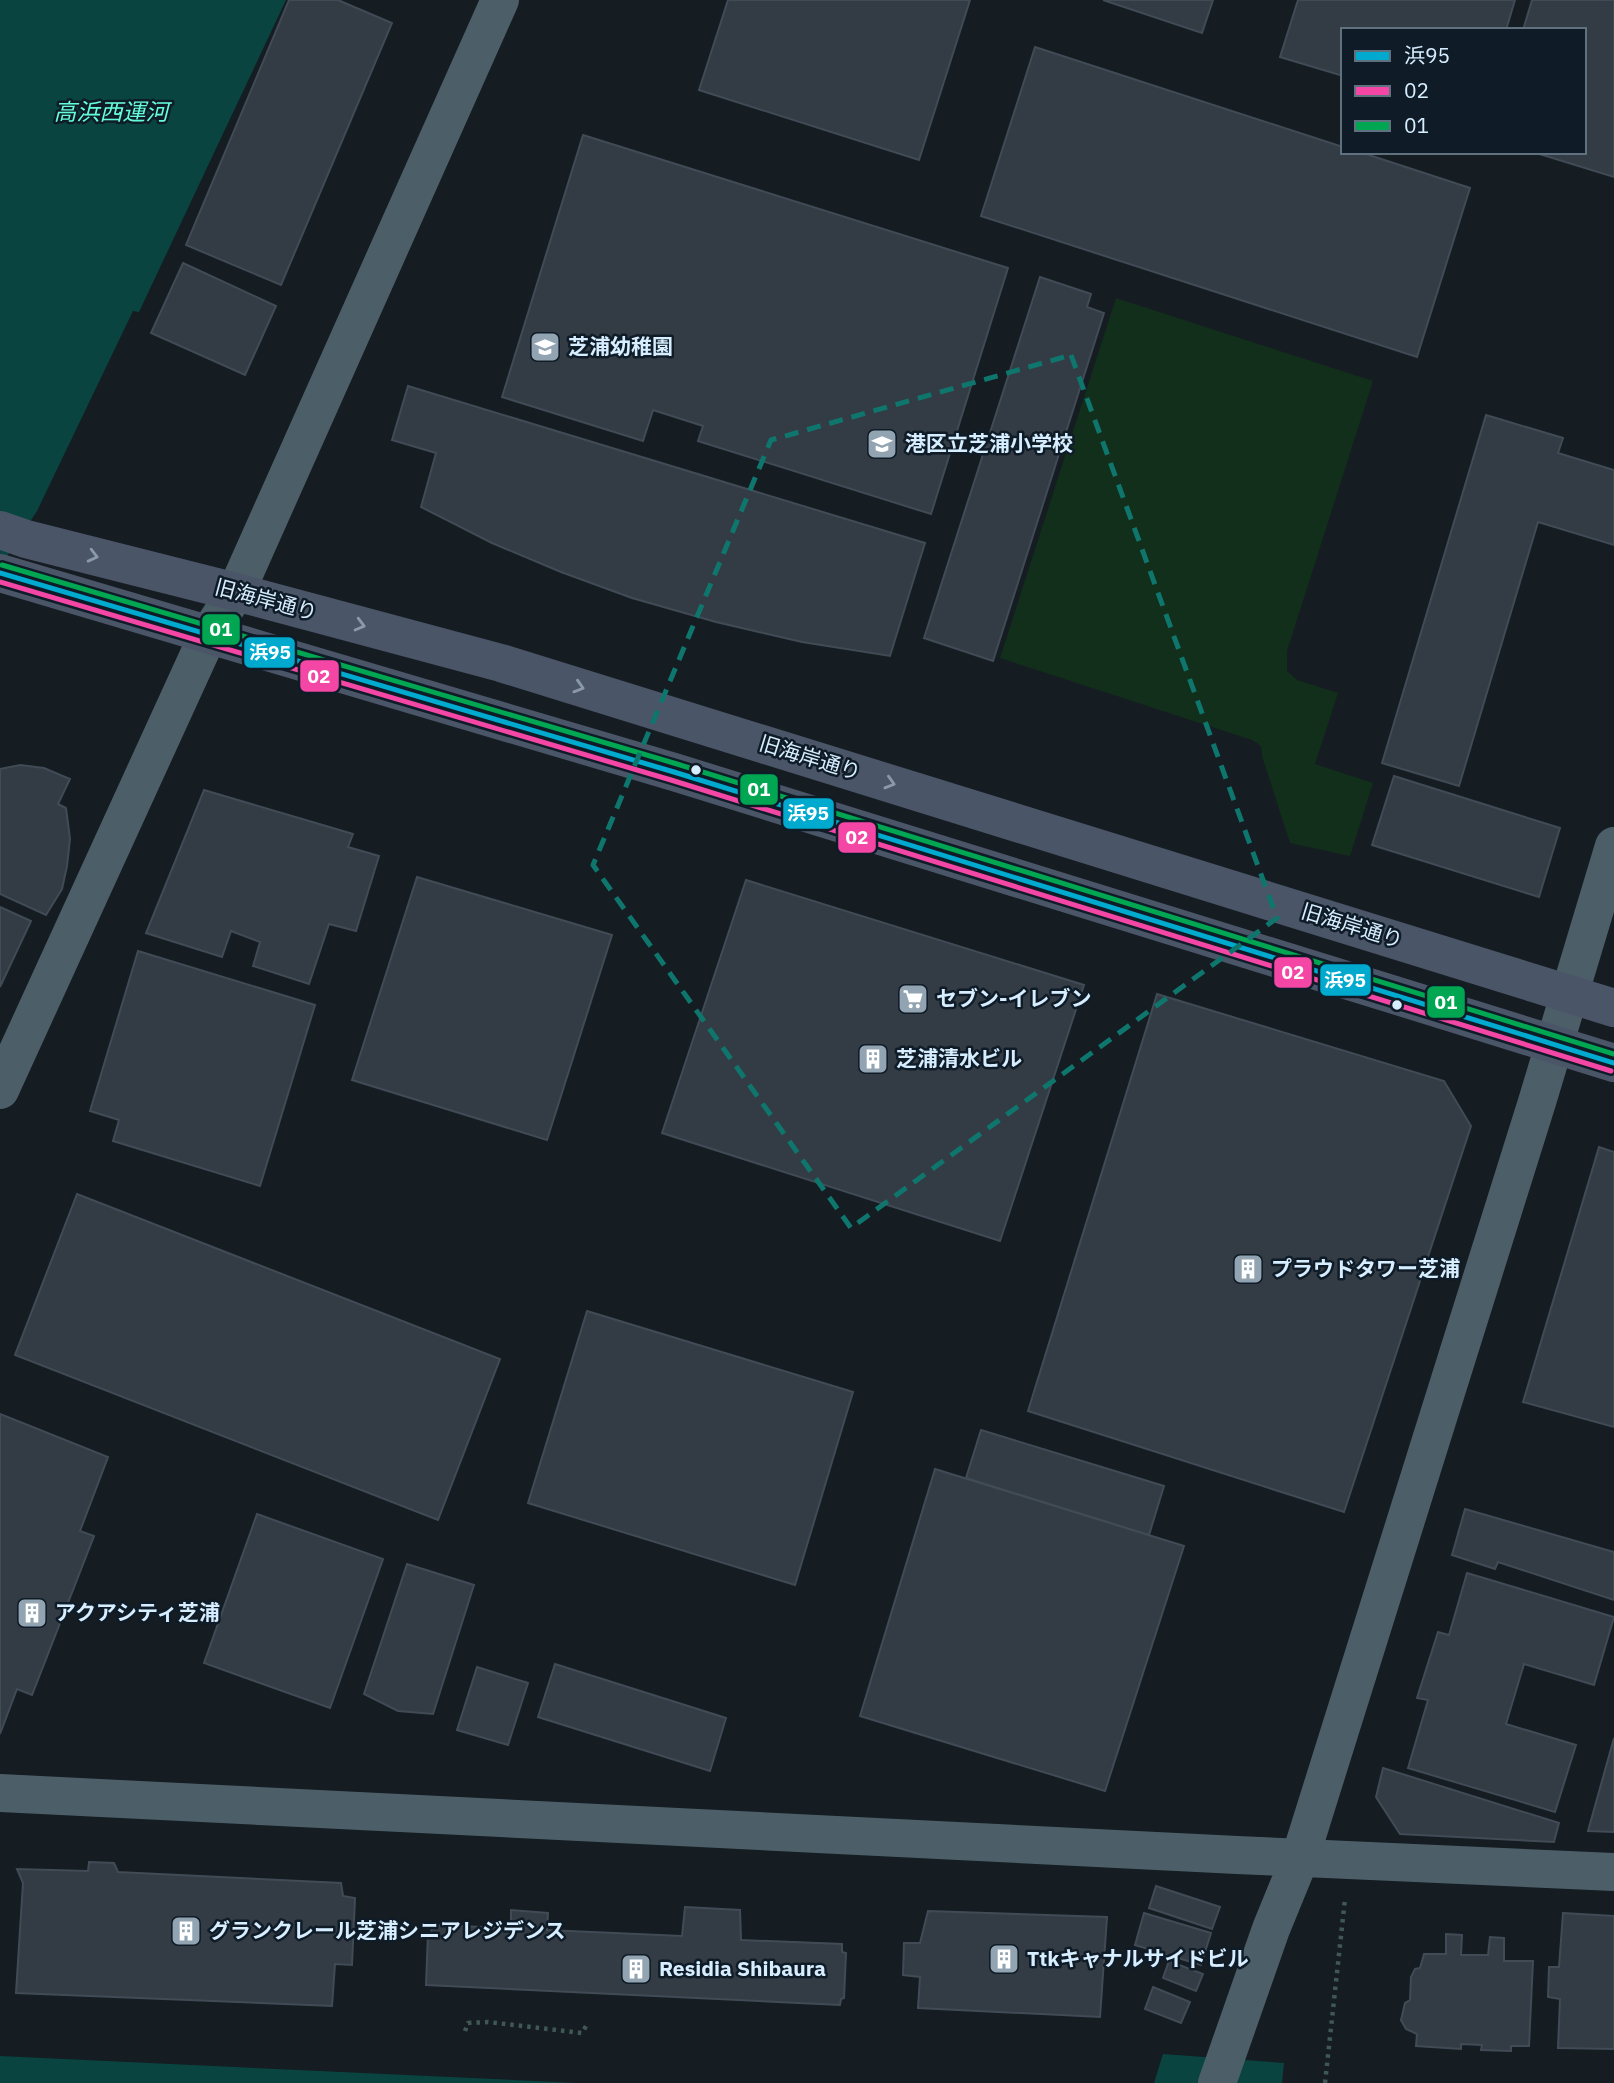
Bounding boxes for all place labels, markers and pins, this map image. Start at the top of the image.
school or university icon: 芝浦幼稚園 [528,330,562,364]
place label: 芝浦幼稚園 [568,332,673,360]
school or university icon: 港区立芝浦小学校 [865,427,899,461]
place label: 港区立芝浦小学校 [905,429,1073,457]
unlabelled marker [689,763,703,777]
supermarket icon: セブン-イレブン [896,982,930,1016]
place label: セブン-イレブン [936,984,1091,1012]
unlabelled marker [1390,998,1404,1012]
building icon: 芝浦清水ビル [856,1042,890,1076]
place label: 芝浦清水ビル [896,1044,1022,1072]
building icon: プラウドタワー芝浦 [1231,1252,1265,1286]
place label: プラウドタワー芝浦 [1271,1254,1460,1282]
building icon: アクアシティ芝浦 [15,1596,49,1630]
place label: アクアシティ芝浦 [55,1598,220,1626]
building icon: グランクレール芝浦シニアレジデンス [169,1914,203,1948]
place label: グランクレール芝浦シニアレジデンス [209,1916,566,1944]
building icon: Ttkキャナルサイドビル [987,1942,1021,1976]
place label: Ttkキャナルサイドビル [1027,1944,1248,1972]
building icon: Residia Shibaura [619,1952,653,1986]
place label: Residia Shibaura [659,1954,826,1982]

